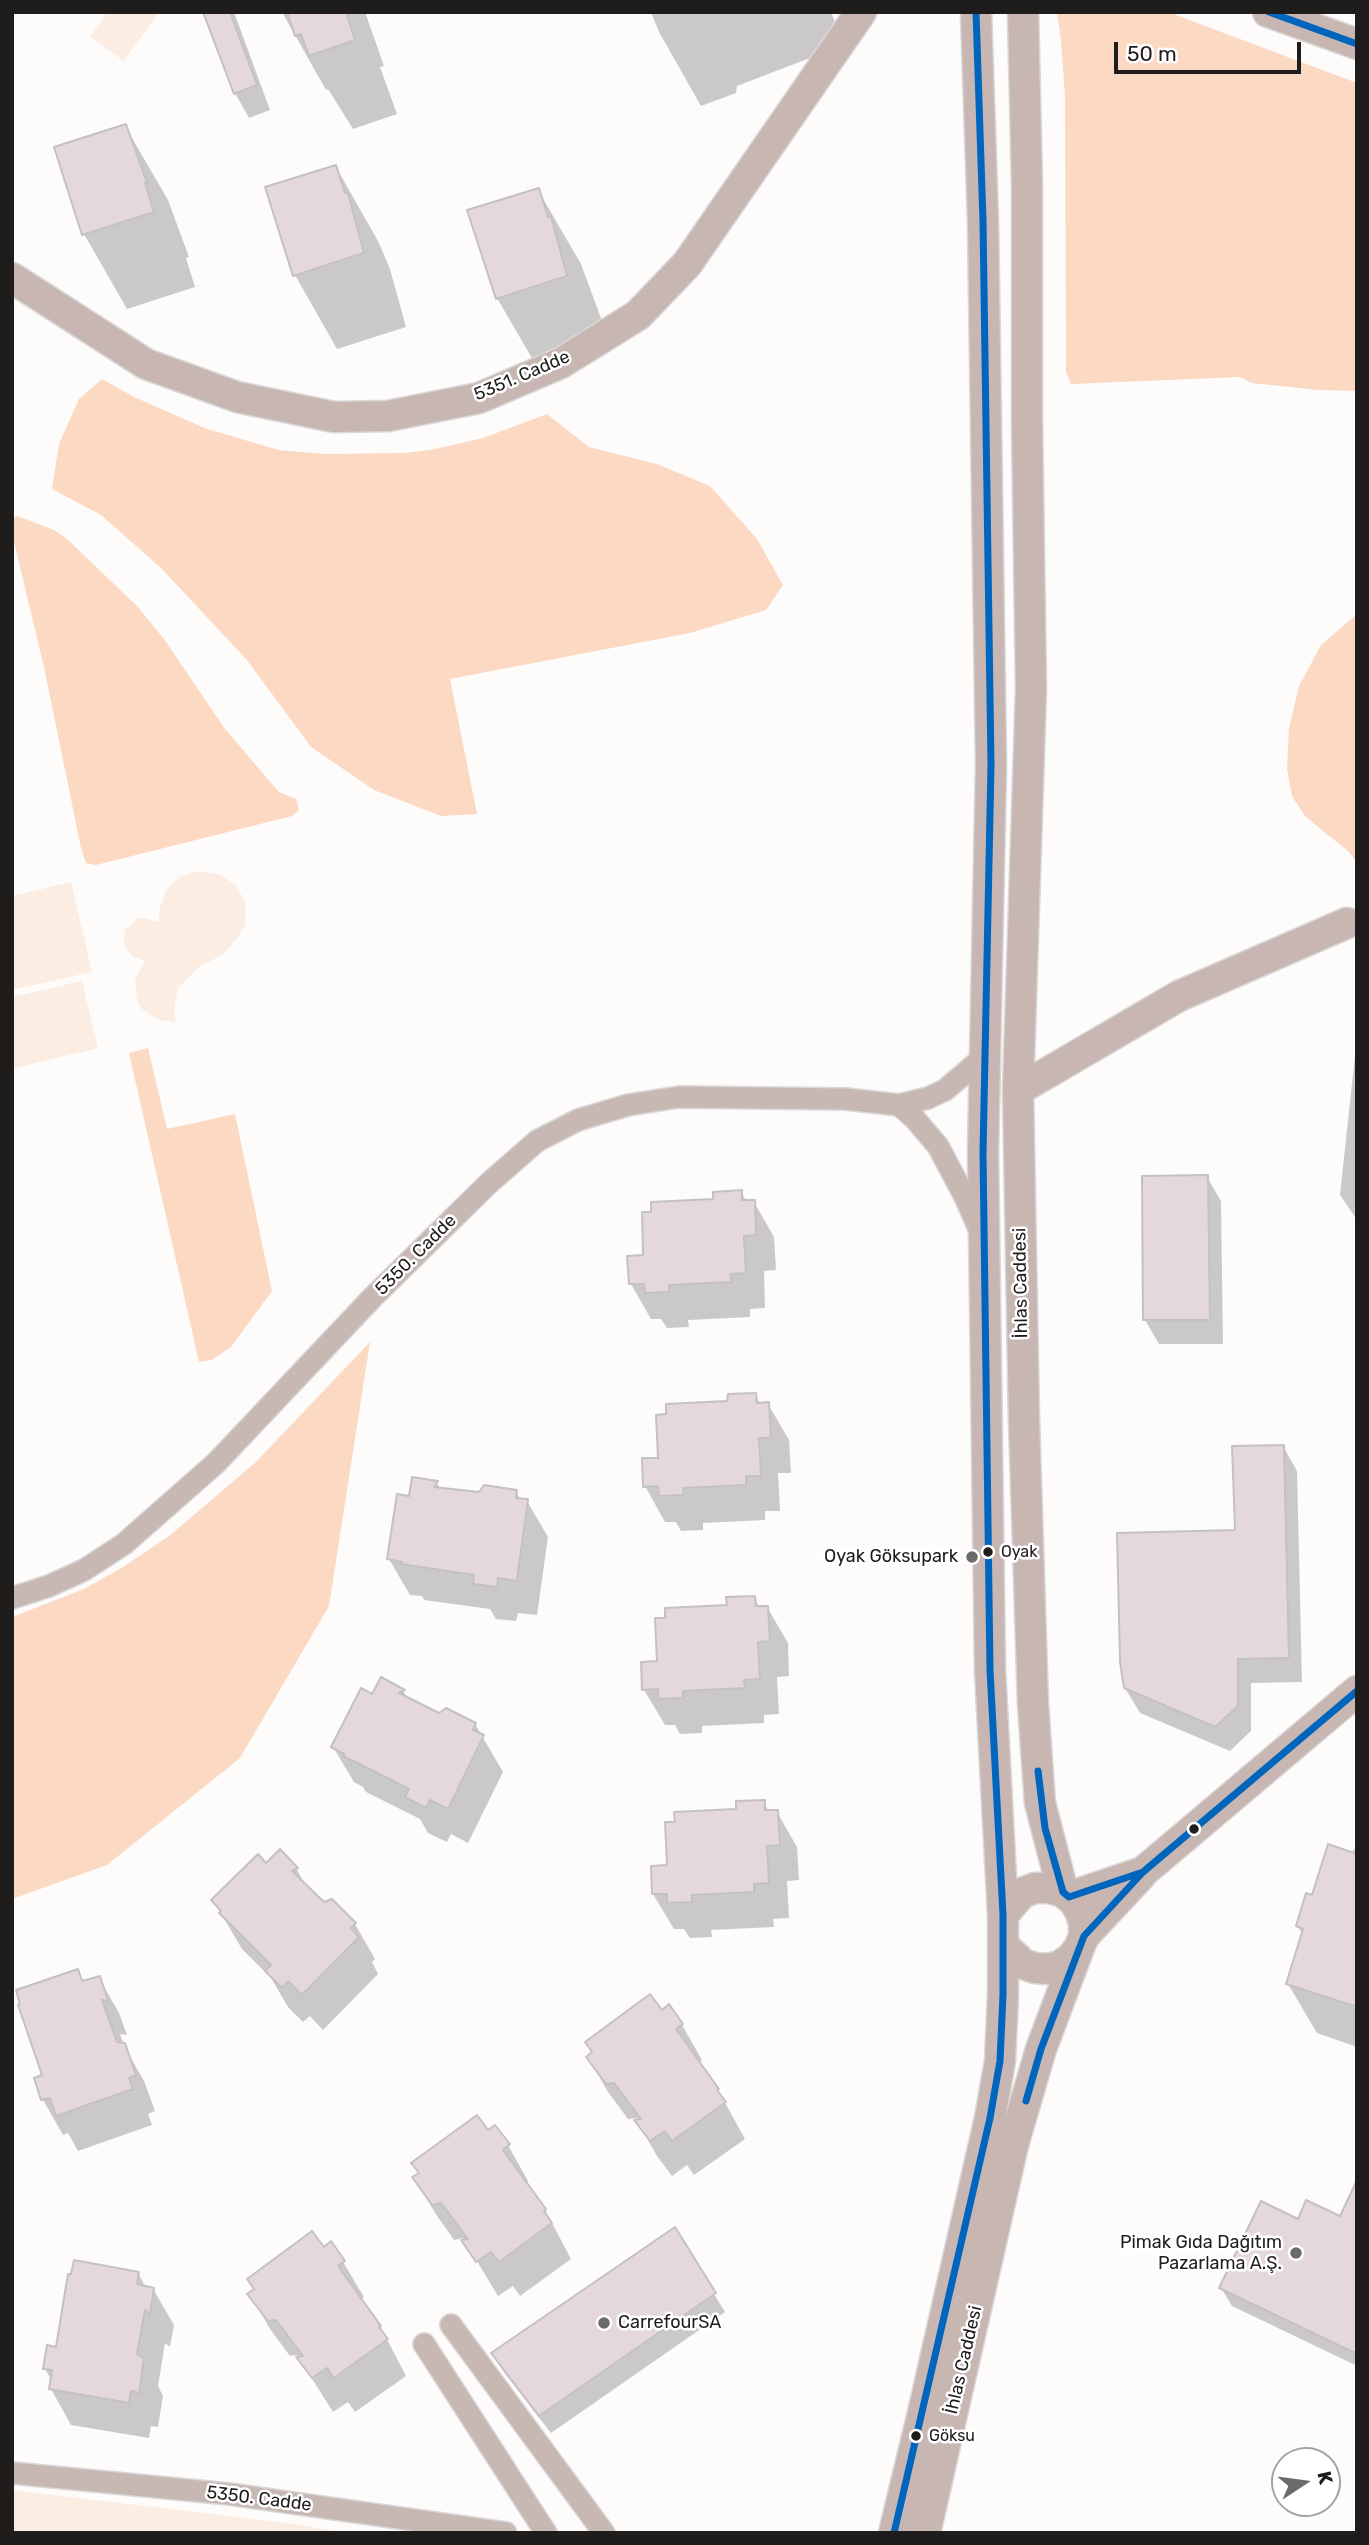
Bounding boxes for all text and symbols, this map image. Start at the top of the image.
scale bar [1117,28,1304,72]
text: 50 m [1127,41,1177,66]
street label: 5351. Cadde [471,346,573,406]
street label: 5350. Cadde [371,1210,461,1300]
street label: İhlas Caddesi [1009,1227,1033,1339]
place label: Oyak [1001,1542,1037,1562]
marker: Oyak [981,1545,995,1559]
place label: Oyak Göksupark [824,1546,958,1568]
marker: Oyak Göksupark [964,1549,980,1565]
unlabelled marker [1187,1822,1201,1836]
place label: Pimak Gıda Dağıtım Pazarlama A.Ş. [1120,2232,1282,2274]
marker: Pimak Gıda Dağıtım Pazarlama A.Ş. [1288,2245,1304,2261]
street label: İhlas Caddesi [941,2304,987,2416]
place label: CarrefourSA [618,2312,721,2334]
marker: CarrefourSA [596,2315,612,2331]
place label: Göksu [929,2426,975,2446]
marker: Göksu [909,2429,923,2443]
north arrow [1271,2447,1341,2517]
text: K [1312,2469,1338,2486]
street label: 5350. Cadde [205,2482,313,2516]

